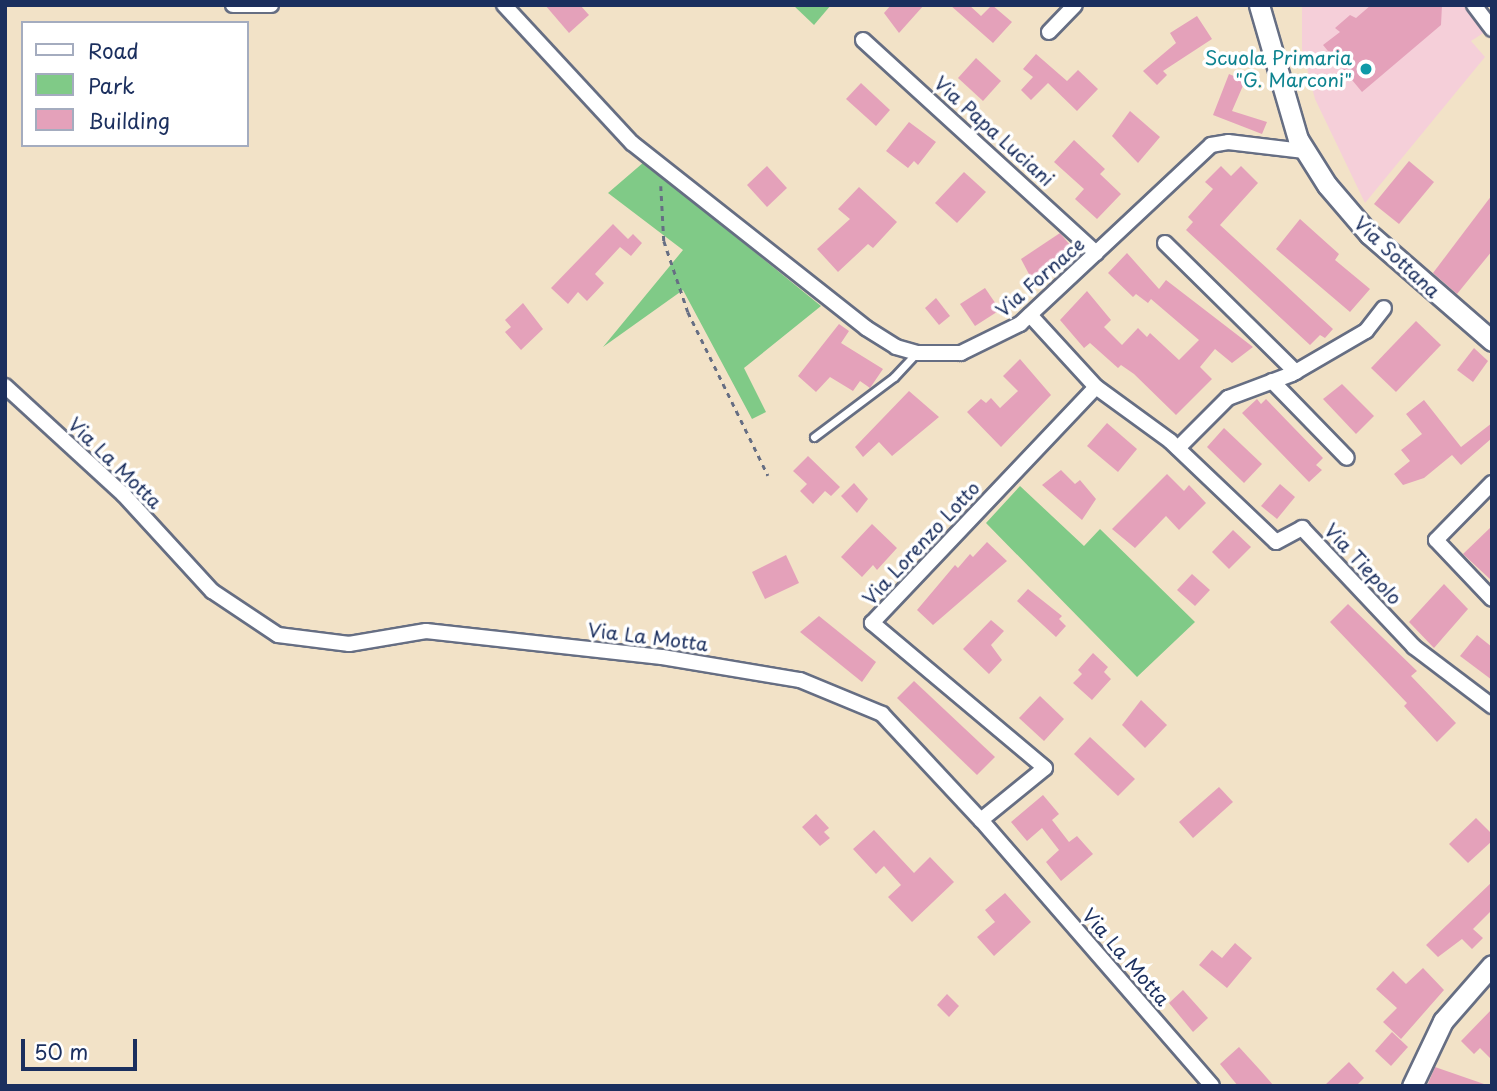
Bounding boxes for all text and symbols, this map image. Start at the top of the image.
legend [21,21,248,147]
text: Road [88,34,139,66]
place label: Scuola Primaria "G. Marconi" [1204,47,1352,91]
marker: Scuola Primaria "G. Marconi" [1358,61,1374,77]
text: Park [88,69,135,101]
street label: Via Papa Luciani [929,71,1059,191]
text: Building [88,104,170,136]
street label: Via Sottana [1350,212,1444,302]
street label: Via Fornace [991,233,1089,321]
street label: Via La Motta [64,413,166,513]
street label: Via Lorenzo Lotto [858,477,984,609]
street label: Via Tiepolo [1320,519,1406,609]
street label: Via La Motta [587,618,709,656]
street label: Via La Motta [1078,904,1174,1010]
scale bar [24,1024,140,1068]
text: 50 m [34,1035,88,1067]

